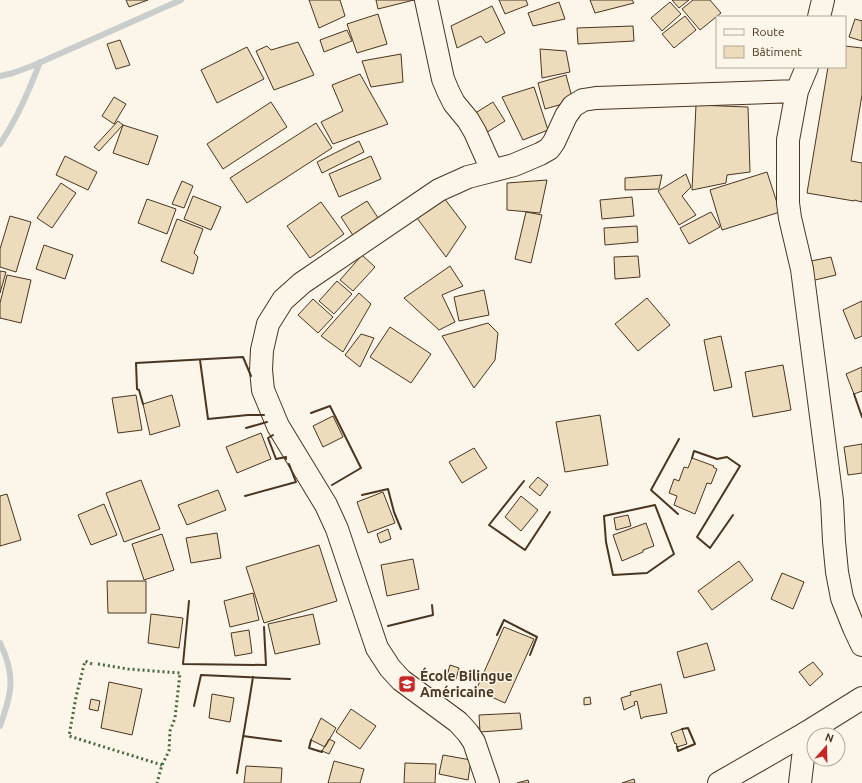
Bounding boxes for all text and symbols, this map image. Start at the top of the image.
legend [716,16,846,68]
text: Route [752,25,785,38]
text: Bâtiment [752,45,802,58]
place label: École Bilingue Américaine [420,667,513,700]
school or university icon: École Bilingue Américaine [397,674,417,694]
north arrow [806,727,846,767]
text: N [824,731,835,745]

